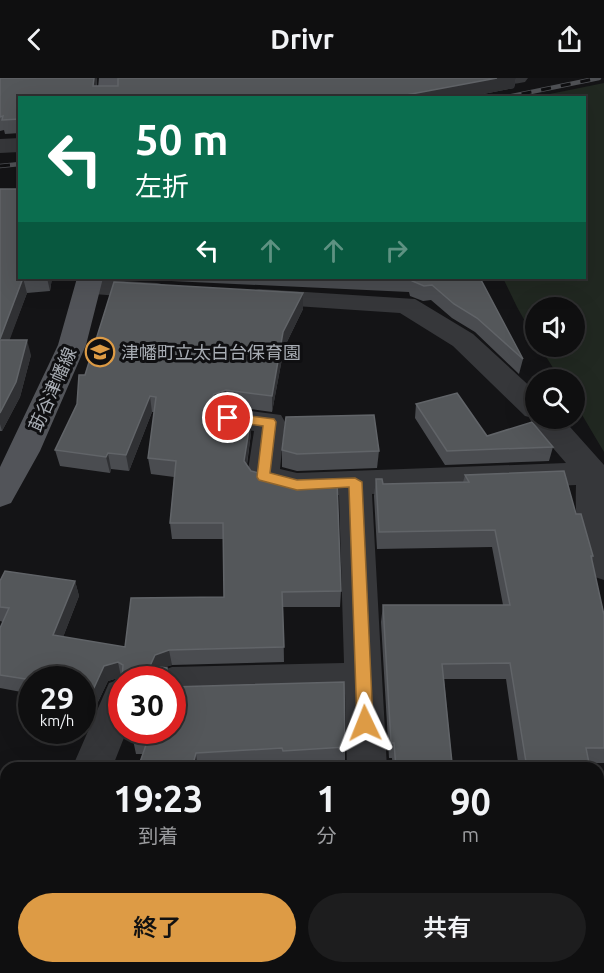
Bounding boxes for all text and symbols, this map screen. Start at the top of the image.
icon: back [18,23,51,56]
icon: share [553,23,586,56]
text: Drivr [270,24,334,54]
text: 50 m [135,116,229,163]
icon: left [36,120,114,198]
text: 左折 [135,171,189,201]
icon: left [191,234,224,267]
icon: ahead [254,234,287,267]
icon: ahead [317,234,350,267]
icon: right [380,234,413,267]
map controls [525,297,585,429]
button: sound [525,297,585,357]
school or university icon: 津幡町立太白台保育園 [84,336,116,368]
place label: 津幡町立太白台保育園 [121,342,301,362]
street label: 莇谷津幡線 [25,344,79,434]
button: search [525,369,585,429]
pin [202,392,253,443]
icon: arrive [211,401,244,434]
speed limit sign: 30 [108,666,186,744]
text: 29 [40,681,74,715]
position arrow [333,691,397,755]
text: km/h [40,712,74,729]
text: 19:23 [113,778,203,819]
text: 1 [317,778,337,819]
text: 90 [450,781,491,822]
text: m [462,823,479,846]
text: 到着 [138,824,178,847]
text: 分 [317,824,337,847]
button: 終了 [18,893,296,962]
button: 共有 [308,893,586,962]

